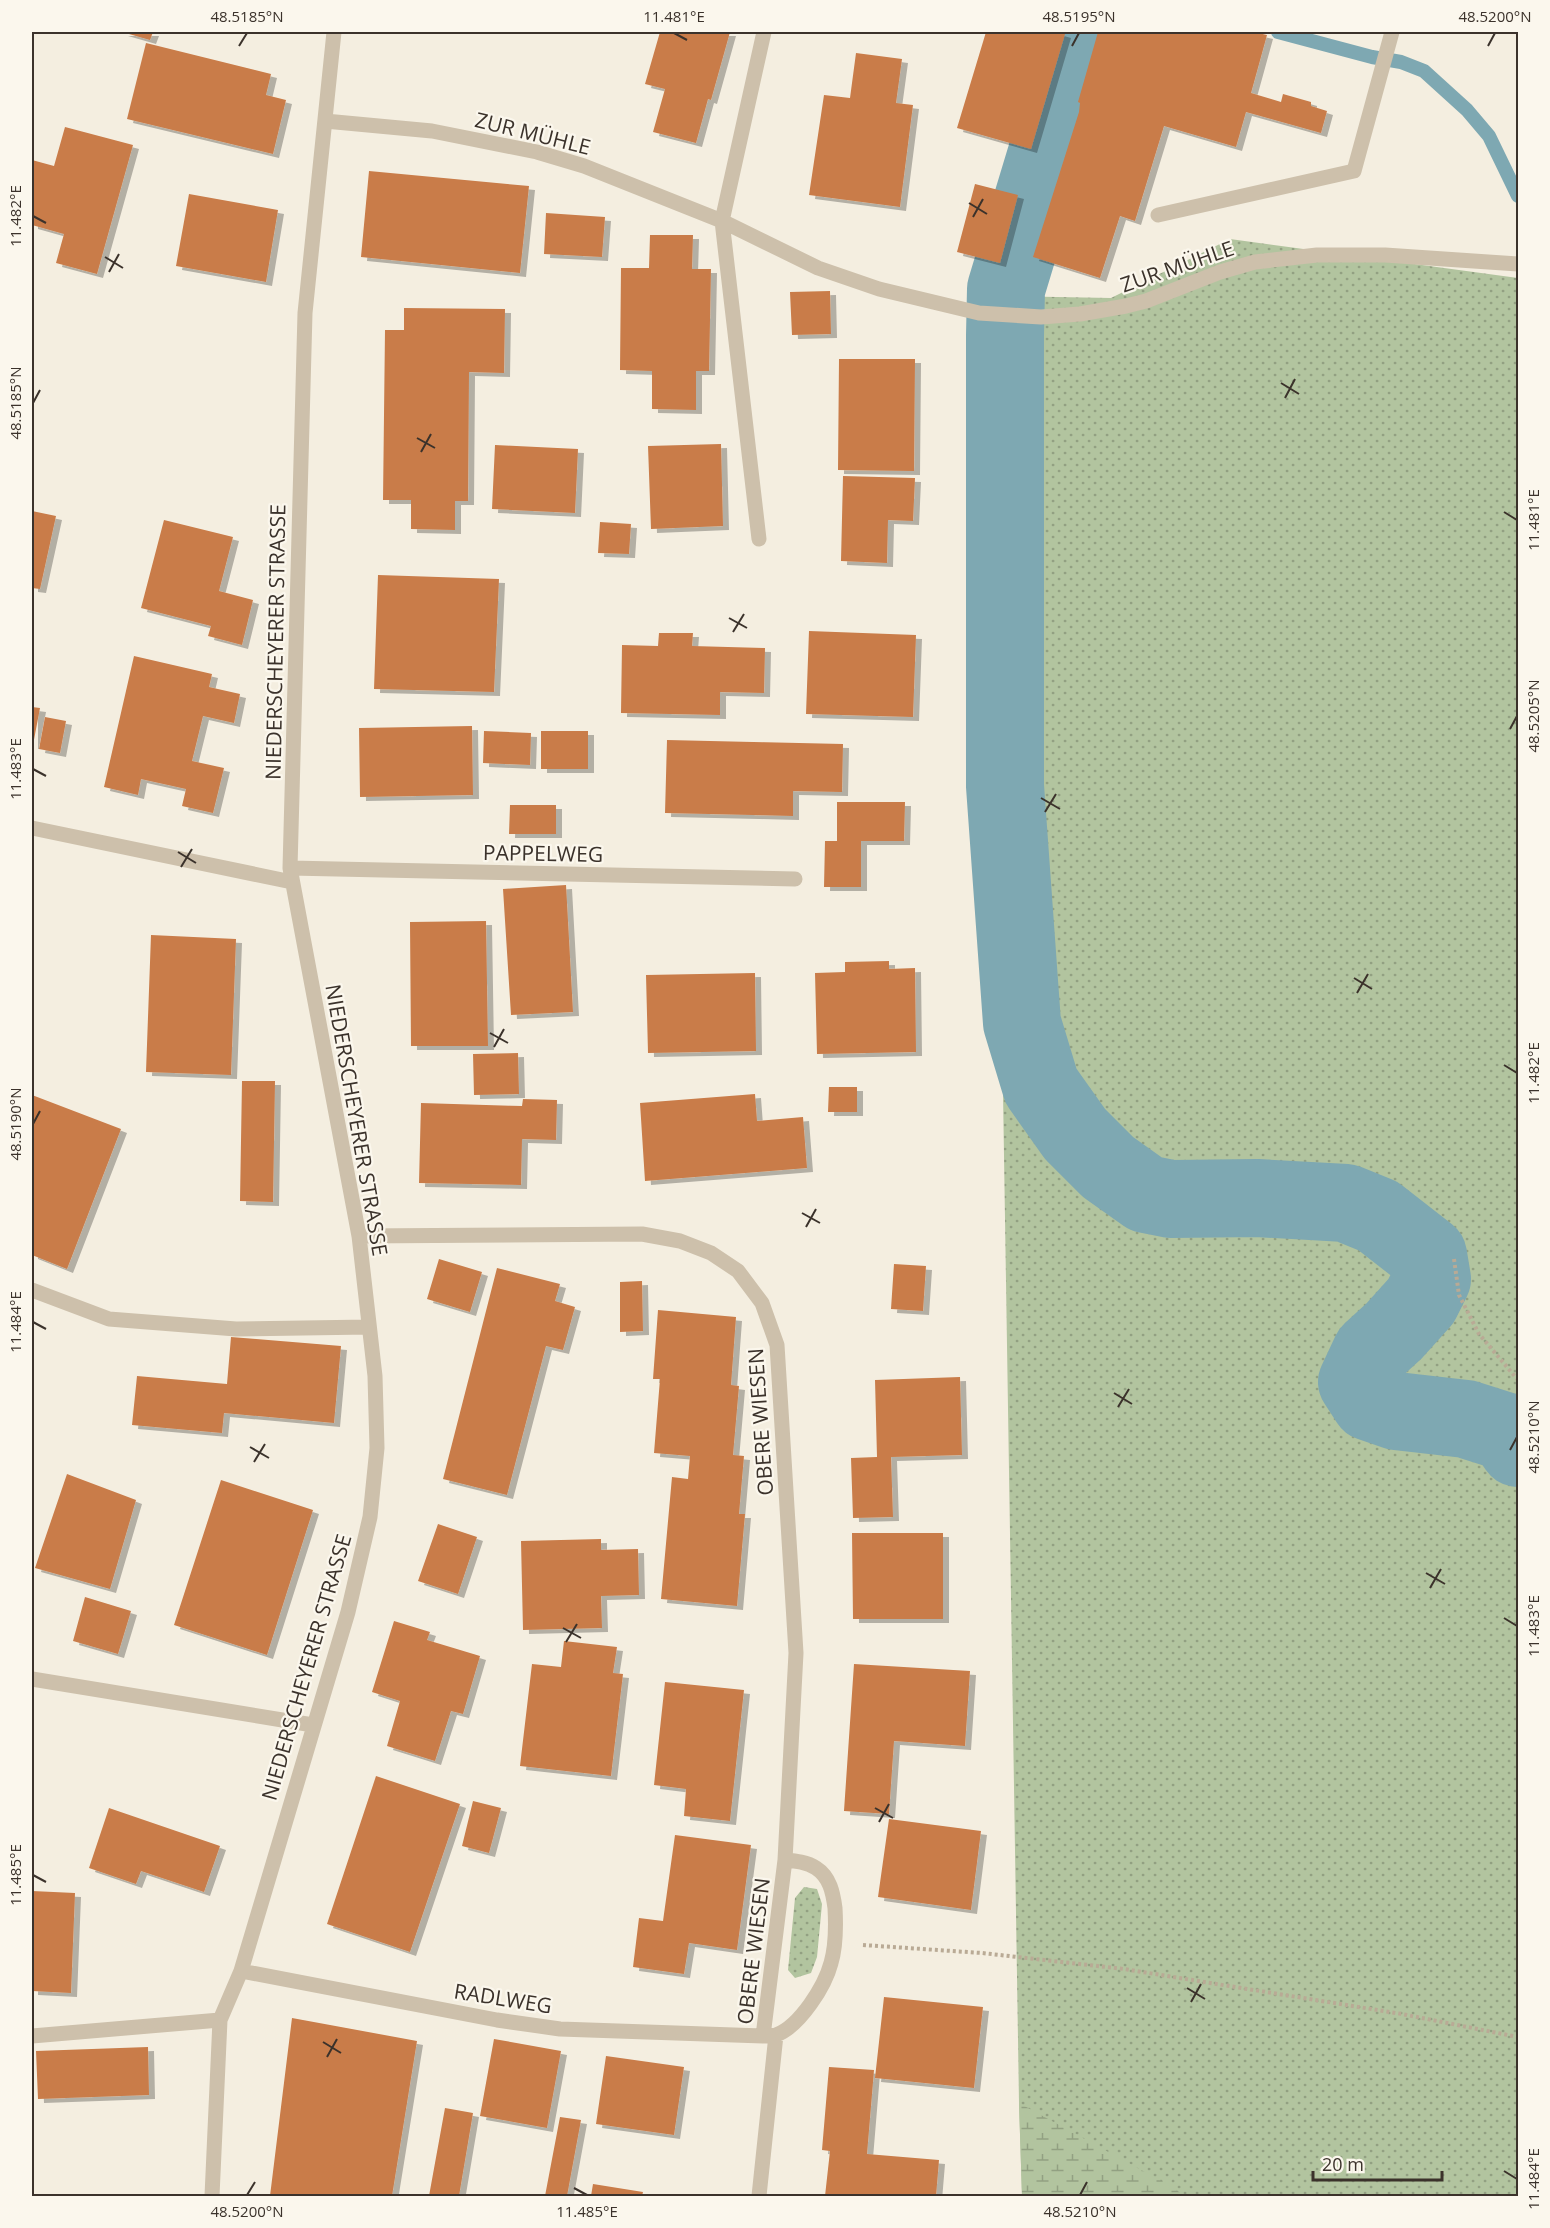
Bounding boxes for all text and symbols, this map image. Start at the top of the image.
text: 48.5185°N [210,6,284,26]
text: 11.481°E [643,6,705,26]
text: 48.5195°N [1042,6,1116,26]
text: 48.5200°N [1458,6,1532,26]
street label: ZUR MÜHLE [472,105,594,161]
text: 11.482°E [5,185,25,247]
street label: ZUR MÜHLE [1117,234,1237,298]
text: 48.5185°N [5,366,25,440]
text: 11.481°E [1523,489,1543,551]
street label: NIEDERSCHEYERER STRASSE [259,504,291,780]
text: 48.5205°N [1523,679,1543,753]
text: 11.483°E [5,738,25,800]
street label: PAPPELWEG [483,838,603,868]
street label: NIEDERSCHEYERER STRASSE [319,982,395,1258]
text: 11.482°E [1523,1042,1543,1104]
text: 48.5190°N [5,1087,25,1161]
text: 11.484°E [5,1291,25,1353]
street label: OBERE WIESEN [741,1347,779,1497]
text: 48.5210°N [1523,1400,1543,1474]
street label: NIEDERSCHEYERER STRASSE [255,1531,357,1803]
text: 11.483°E [1523,1595,1543,1657]
text: 11.485°E [5,1844,25,1906]
street label: OBERE WIESEN [730,1876,776,2026]
street label: RADLWEG [452,1976,554,2020]
scale bar [1313,2144,1442,2182]
text: 11.484°E [1523,2148,1543,2210]
text: 20 m [1322,2152,1364,2176]
text: 48.5200°N [210,2201,284,2221]
text: 11.485°E [556,2201,618,2221]
text: 48.5210°N [1043,2201,1117,2221]

